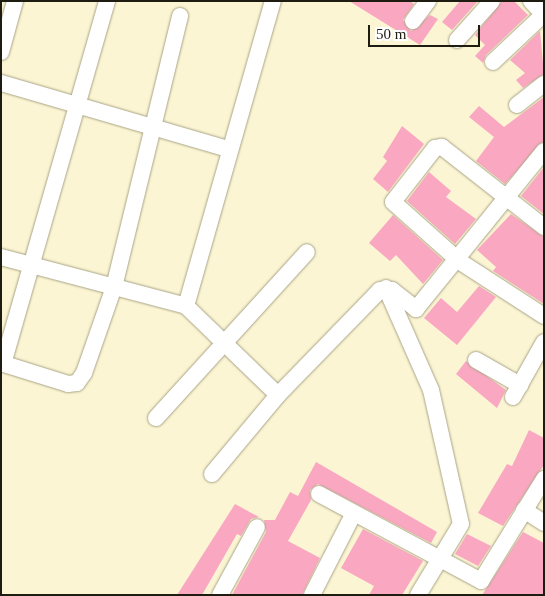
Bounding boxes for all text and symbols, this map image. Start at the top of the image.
scale bar [370,15,482,47]
text: 50 m [376,26,406,42]

